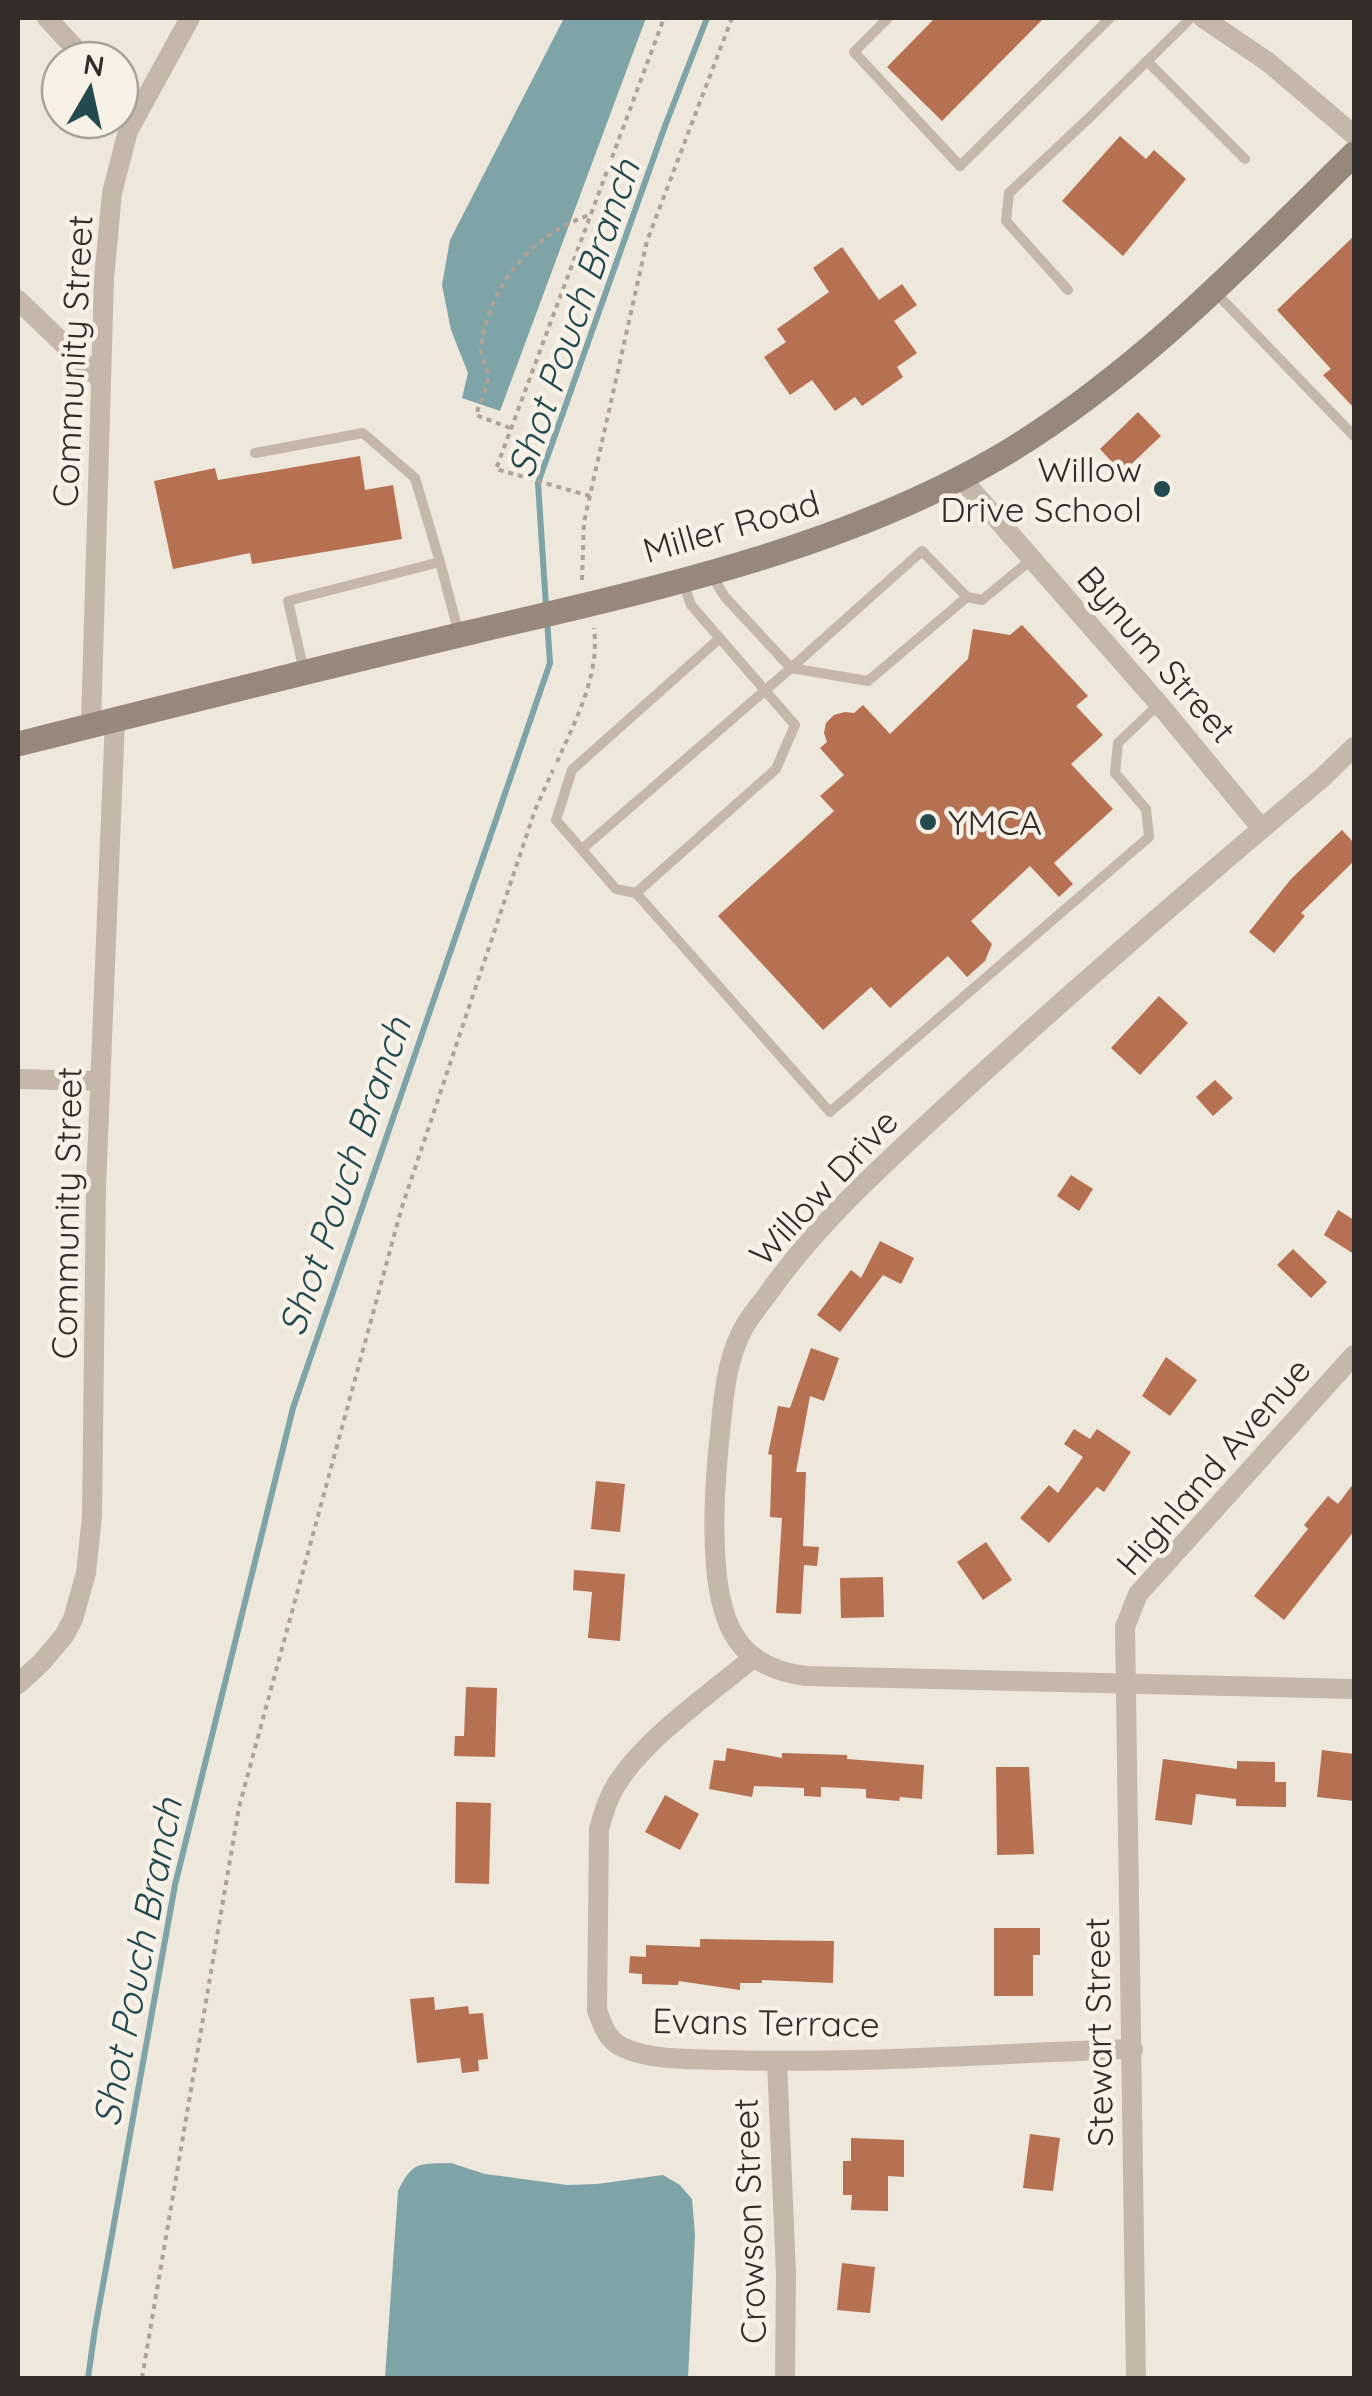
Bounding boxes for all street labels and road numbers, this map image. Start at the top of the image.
street label: Community Street [42,214,102,508]
street label: Miller Road [638,480,824,572]
street label: Bynum Street [1068,557,1246,751]
street label: Community Street [41,1066,91,1360]
street label: Willow Drive [739,1099,907,1275]
street label: Highland Avenue [1106,1348,1320,1584]
street label: Stewart Street [1074,1917,1122,2147]
street label: Evans Terrace [652,1998,880,2046]
street label: Crowson Street [723,2097,775,2345]

